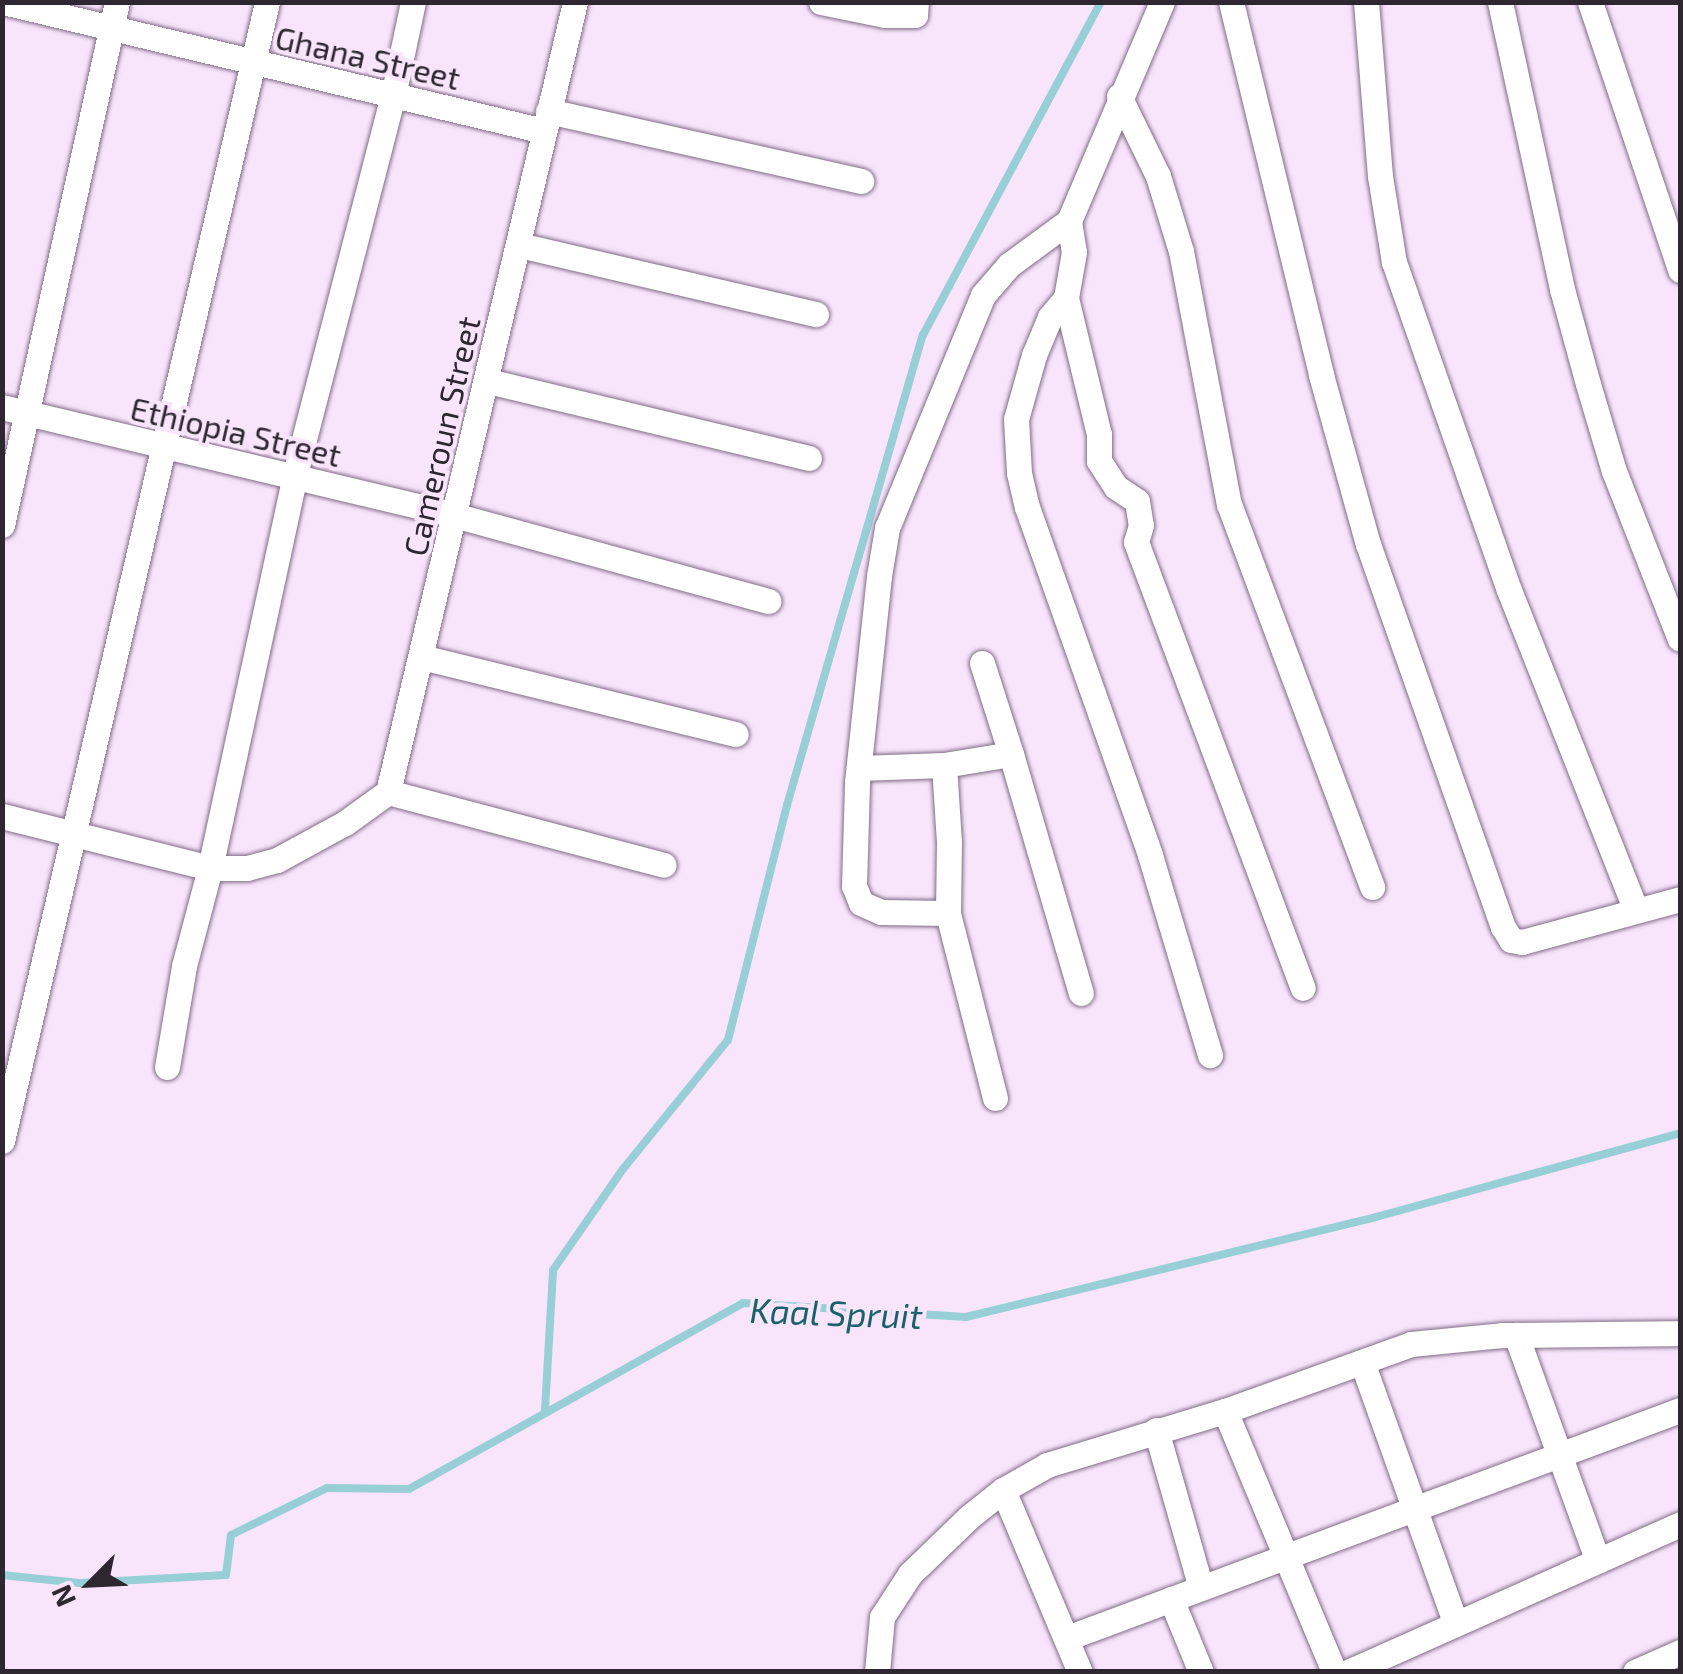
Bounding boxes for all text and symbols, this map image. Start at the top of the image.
street label: Ghana Street [272,17,464,97]
street label: Cameroun Street [395,313,487,559]
street label: Ethiopia Street [127,388,345,474]
water label: Kaal Spruit [748,1288,924,1336]
north arrow [40,1534,140,1634]
text: N [43,1580,82,1612]

